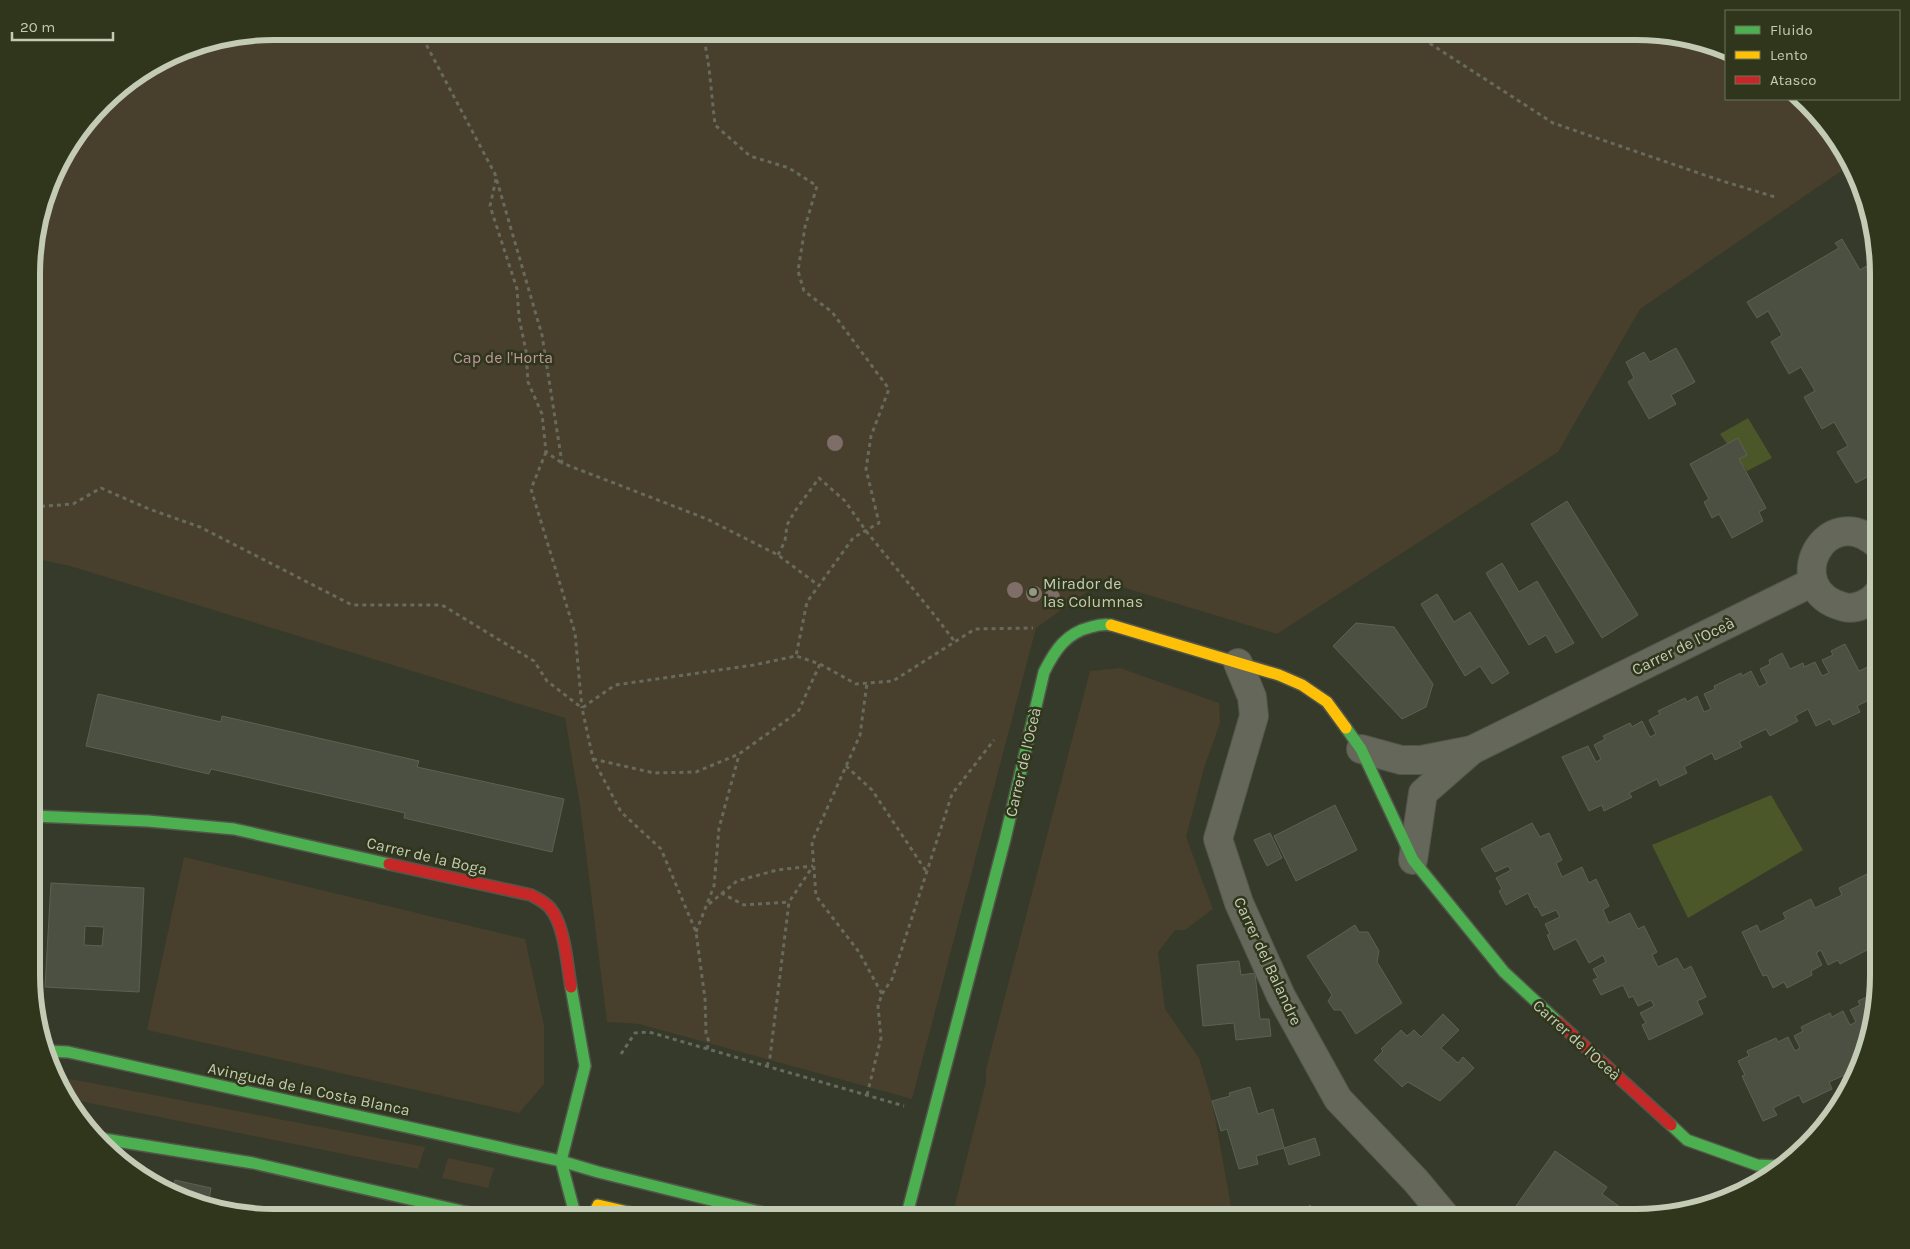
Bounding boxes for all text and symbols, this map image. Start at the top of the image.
scale bar [12,10,114,42]
legend [1725,10,1900,100]
text: 20 m [20,18,55,36]
text: Fluido [1770,21,1813,39]
text: Lento [1770,46,1808,64]
text: Atasco [1770,71,1816,89]
park label: Cap de l'Horta [453,348,553,367]
place label: Mirador de las Columnas [1043,574,1143,611]
marker: Mirador de las Columnas [1027,586,1039,598]
street label: Carrer de l'Oceà [1629,613,1737,679]
street label: Carrer de l'Oceà [1001,705,1045,819]
street label: Carrer de la Boga [365,833,489,879]
street label: Carrer del Balandre [1230,894,1306,1028]
street label: Carrer de l'Oceà [1529,996,1625,1084]
street label: Avinguda de la Costa Blanca [206,1058,412,1120]

